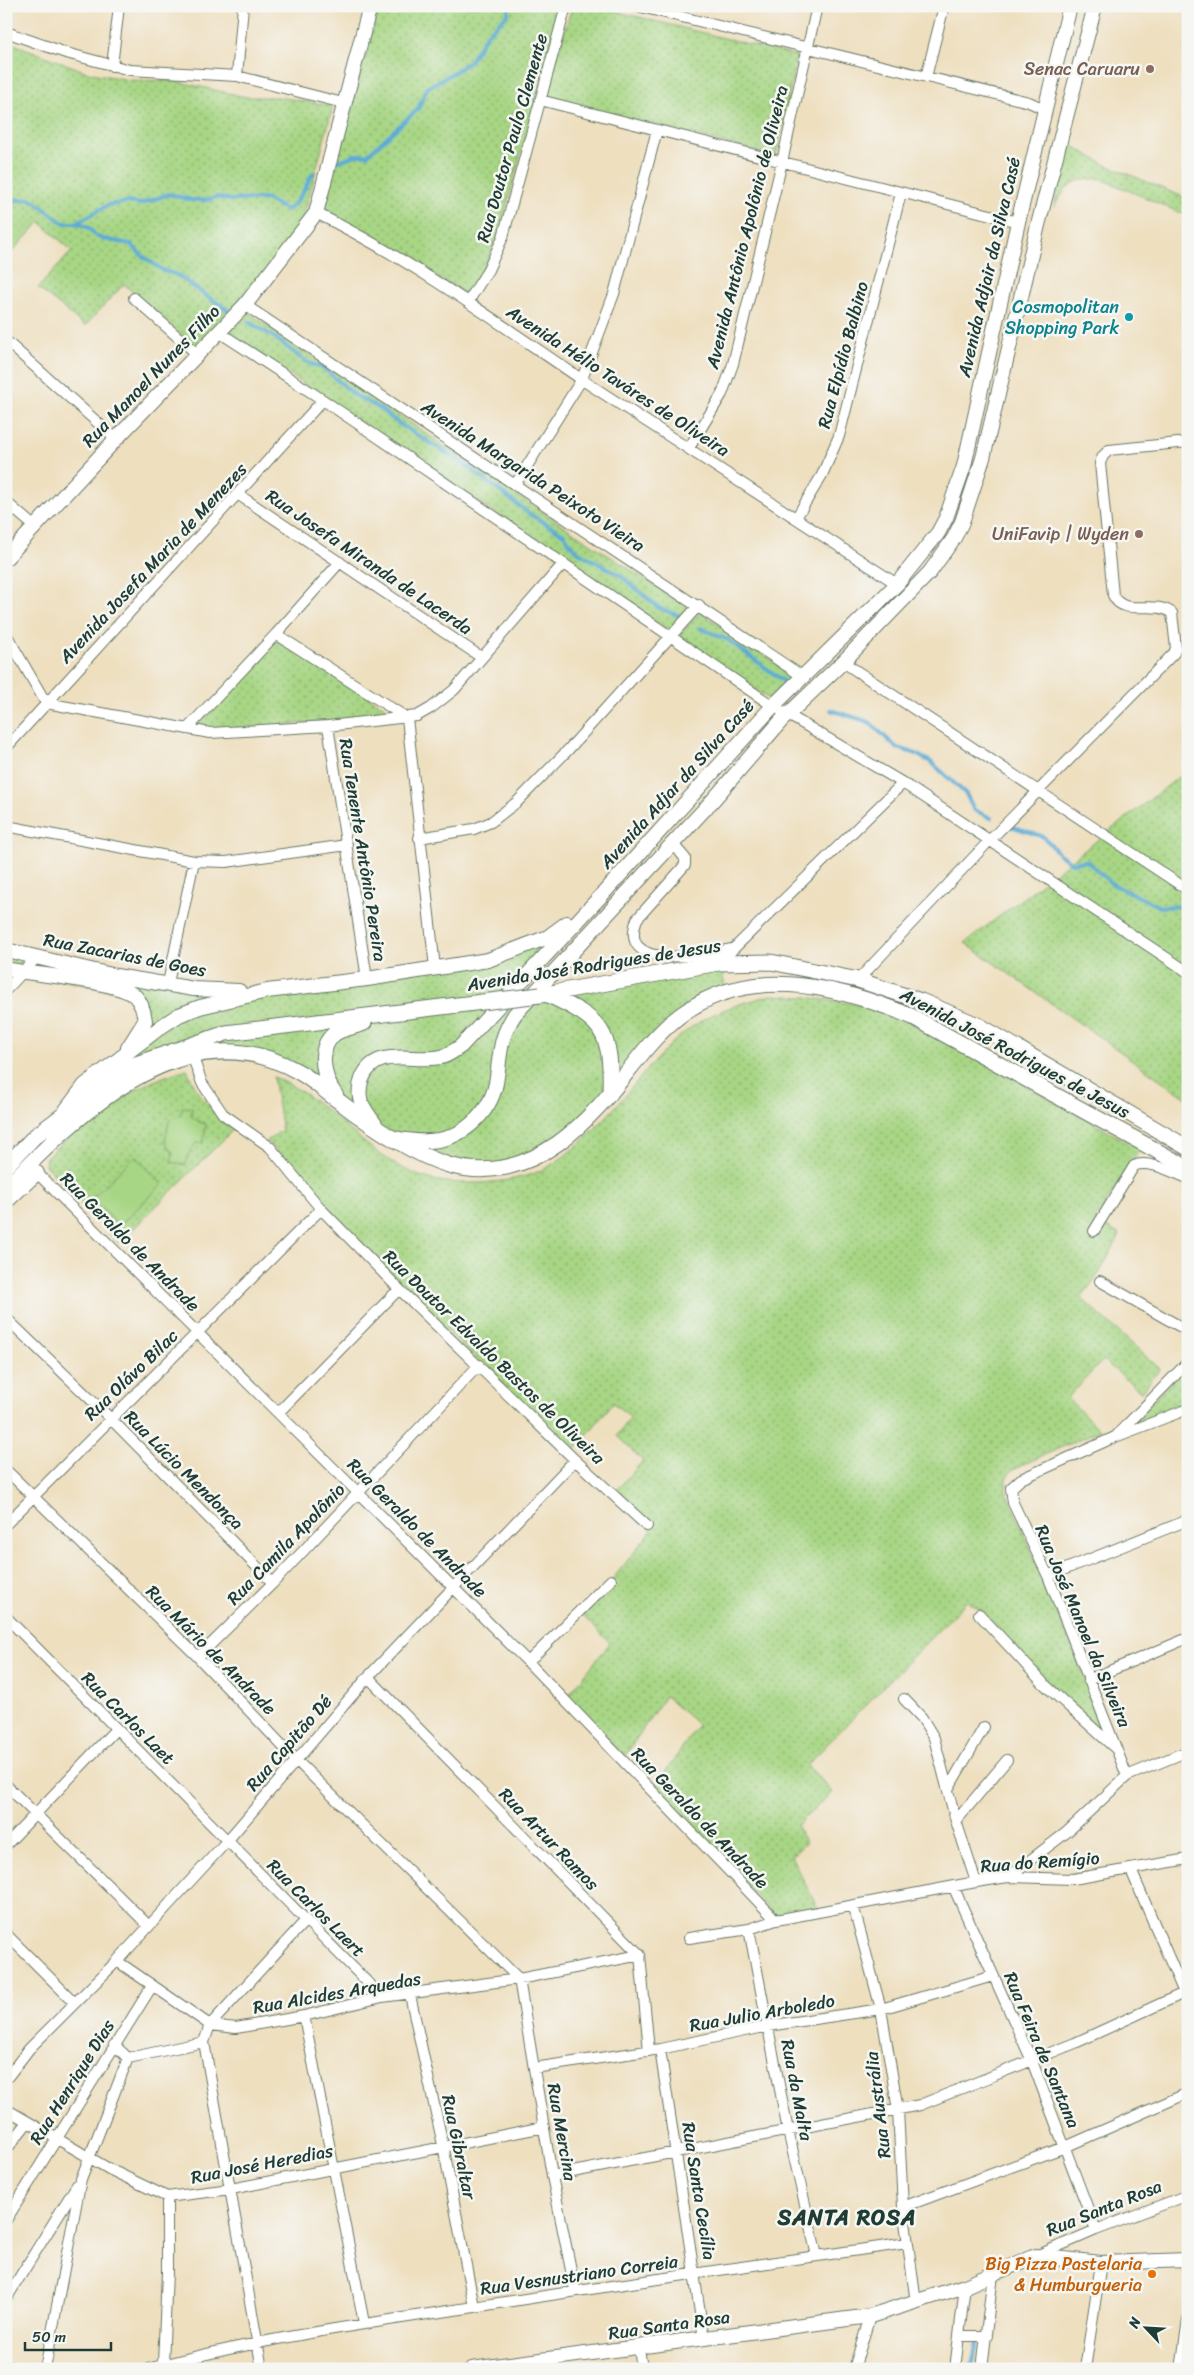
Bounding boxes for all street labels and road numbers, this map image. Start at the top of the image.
street label: Rua Doutor Paulo Clemente [467,30,557,246]
street label: Avenida Antônio Apolônio de Oliveira [696,82,798,373]
street label: Avenida Adjair da Silva Casé [948,154,1030,381]
street label: Rua Elpídio Balbino [808,278,878,432]
street label: Avenida Hélio Taváres de Oliveira [499,296,736,466]
street label: Rua Manoel Nunes Filho [74,297,228,455]
street label: Avenida Margarida Peixoto Vieira [414,391,652,561]
street label: Avenida Josefa Maria de Menezes [50,454,256,672]
street label: Rua Josefa Miranda de Lacerda [259,481,479,643]
street label: Avenida Adjar da Silva Casé [591,692,763,877]
street label: Rua Tenente Antônio Pereira [330,736,396,964]
street label: Rua Zacarias de Goes [41,924,210,987]
street label: Avenida José Rodrigues de Jesus [464,929,724,1001]
street label: Avenida José Rodrigues de Jesus [893,978,1136,1128]
street label: Rua Geraldo de Andrade [52,1164,208,1320]
street label: Rua Doutor Edvaldo Bastos de Oliveira [375,1242,613,1473]
street label: Rua Olávo Bilac [76,1321,186,1429]
street label: Rua Lúcio Mendonça [116,1402,252,1538]
street label: Rua Geraldo de Andrade [339,1450,495,1606]
street label: Rua Camila Apolônio [219,1475,353,1613]
street label: Rua José Manoel da Silveira [1026,1519,1141,1733]
street label: Rua Mário de Andrade [138,1577,284,1723]
street label: Rua Carlos Laet [73,1663,183,1773]
street label: Rua Capitão Dé [238,1687,340,1799]
street label: Rua Geraldo de Andrade [623,1739,777,1897]
street label: Rua Artur Ramos [491,1780,608,1899]
street label: Rua do Remígio [979,1842,1101,1882]
street label: Rua Carlos Laert [259,1851,373,1965]
street label: Rua Alcides Arquedas [251,1962,424,2024]
street label: Rua Feira de Santana [995,1967,1089,2133]
street label: Rua Julio Arboledo [687,1984,837,2042]
street label: Rua Henrique Dias [21,2012,124,2151]
street label: Rua da Malta [772,2037,823,2144]
street label: Rua Austrália [855,2049,900,2160]
street label: Rua Mercina [538,2081,586,2184]
street label: Rua Gibraltar [432,2092,486,2204]
street label: Rua Santa Cecília [672,2120,726,2262]
street label: Rua José Heredias [188,2134,337,2193]
street label: Rua Santa Rosa [1041,2170,1167,2246]
street label: Rua Vesnustriano Correia [478,2245,681,2305]
street label: Rua Santa Rosa [606,2301,732,2349]

